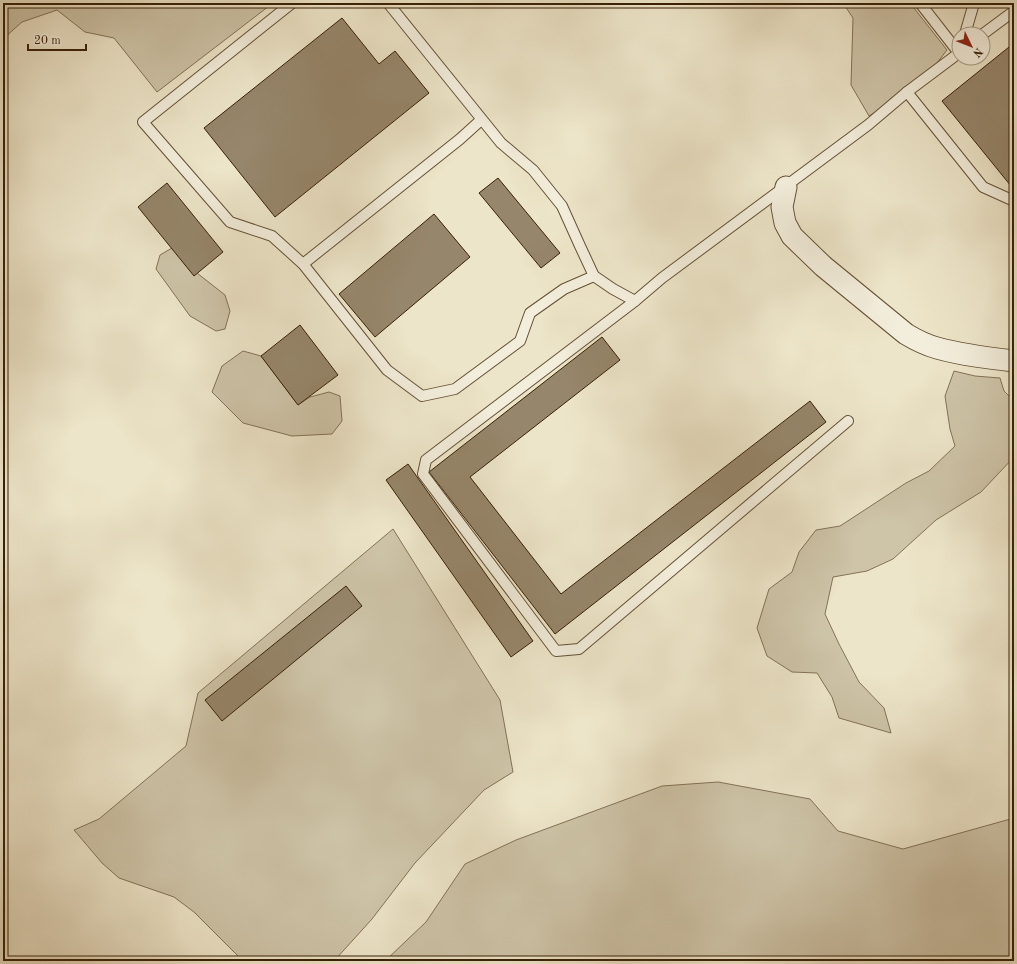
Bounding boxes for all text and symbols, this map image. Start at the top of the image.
scale bar [28,26,86,52]
north arrow [951,26,991,66]
text: 20 m [34,35,61,47]
text: N [970,45,984,59]

